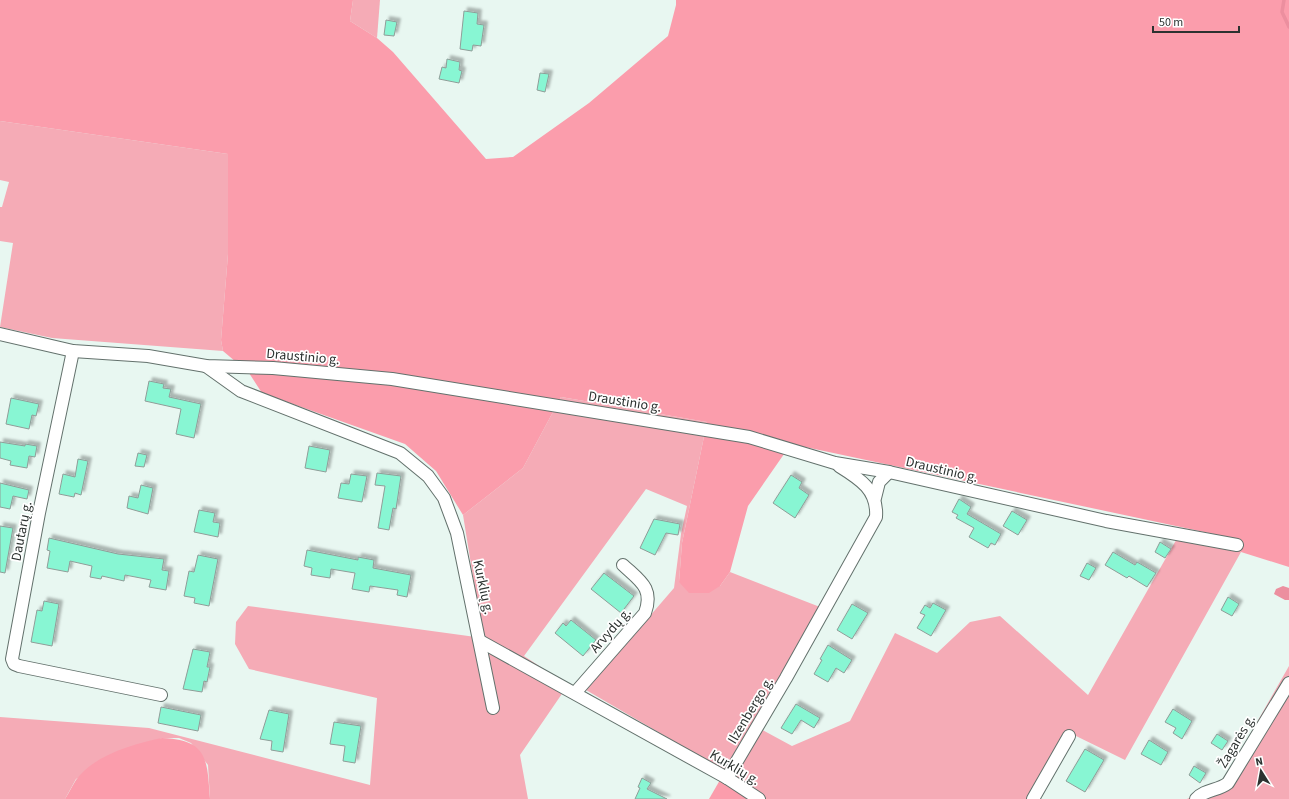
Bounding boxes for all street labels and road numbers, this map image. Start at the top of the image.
street label: Draustinio g. [265,344,340,370]
street label: Draustinio g. [587,386,663,418]
street label: Draustinio g. [904,452,980,488]
street label: Dautarų g. [6,500,38,563]
street label: Kurklių g. [467,558,499,616]
street label: Arvydų g. [585,604,636,658]
street label: Ilzenbergo g. [723,673,779,748]
street label: Žagarės g. [1213,711,1261,772]
street label: Kurklių g. [706,745,763,791]

